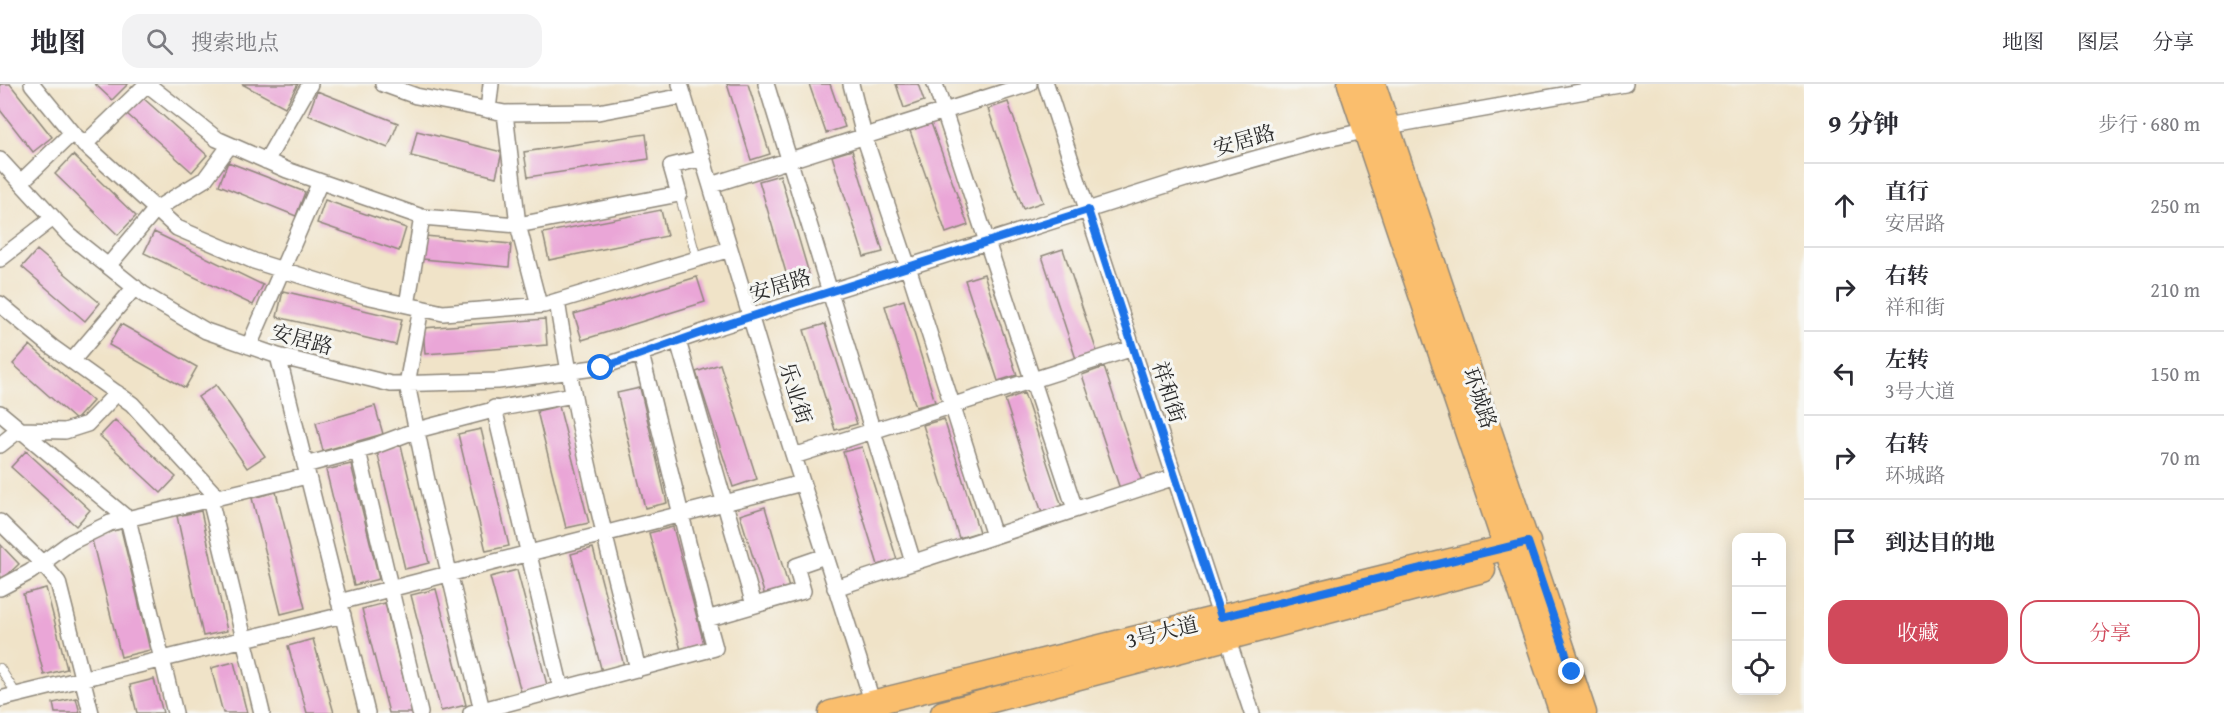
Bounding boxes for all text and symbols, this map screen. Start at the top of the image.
search box [122,14,542,68]
text: 地图 [30,21,86,62]
icon: search [143,25,176,58]
text: 搜索地点 [191,26,279,58]
text: 地图 [2002,26,2044,57]
text: 图层 [2077,26,2119,57]
text: 分享 [2152,26,2194,57]
text: 9 分钟 [1828,104,1899,143]
text: 步行 · 680 m [2098,109,2200,138]
street label: 安居路 [1209,116,1279,164]
text: 直行 [1885,175,1929,207]
icon: ahead [1828,189,1861,222]
text: 250 m [2150,191,2200,220]
text: 安居路 [1885,208,1945,237]
text: 右转 [1885,259,1929,291]
street label: 安居路 [745,261,815,309]
icon: right [1828,273,1861,306]
text: 210 m [2150,275,2200,304]
text: 祥和街 [1885,292,1945,321]
street label: 安居路 [268,316,336,362]
text: 左转 [1885,343,1929,375]
route start [587,354,613,380]
street label: 祥和街 [1145,357,1193,427]
icon: left [1828,357,1861,390]
street label: 乐业街 [772,358,820,428]
text: 150 m [2150,359,2200,388]
street label: 环城路 [1455,363,1505,433]
text: 3号大道 [1885,376,1955,405]
text: 右转 [1885,427,1929,459]
icon: right [1828,441,1861,474]
text: 70 m [2160,443,2200,472]
text: 环城路 [1885,460,1945,489]
icon: arrive [1828,525,1861,558]
text: 到达目的地 [1885,526,1995,558]
map controls [1732,533,1786,695]
button: + [1732,533,1786,587]
button: − [1732,587,1786,641]
button: 收藏 [1828,600,2008,664]
button: 分享 [2020,600,2200,664]
street label: 3号大道 [1123,608,1201,656]
button: locate [1732,641,1786,695]
route end [1558,658,1584,684]

